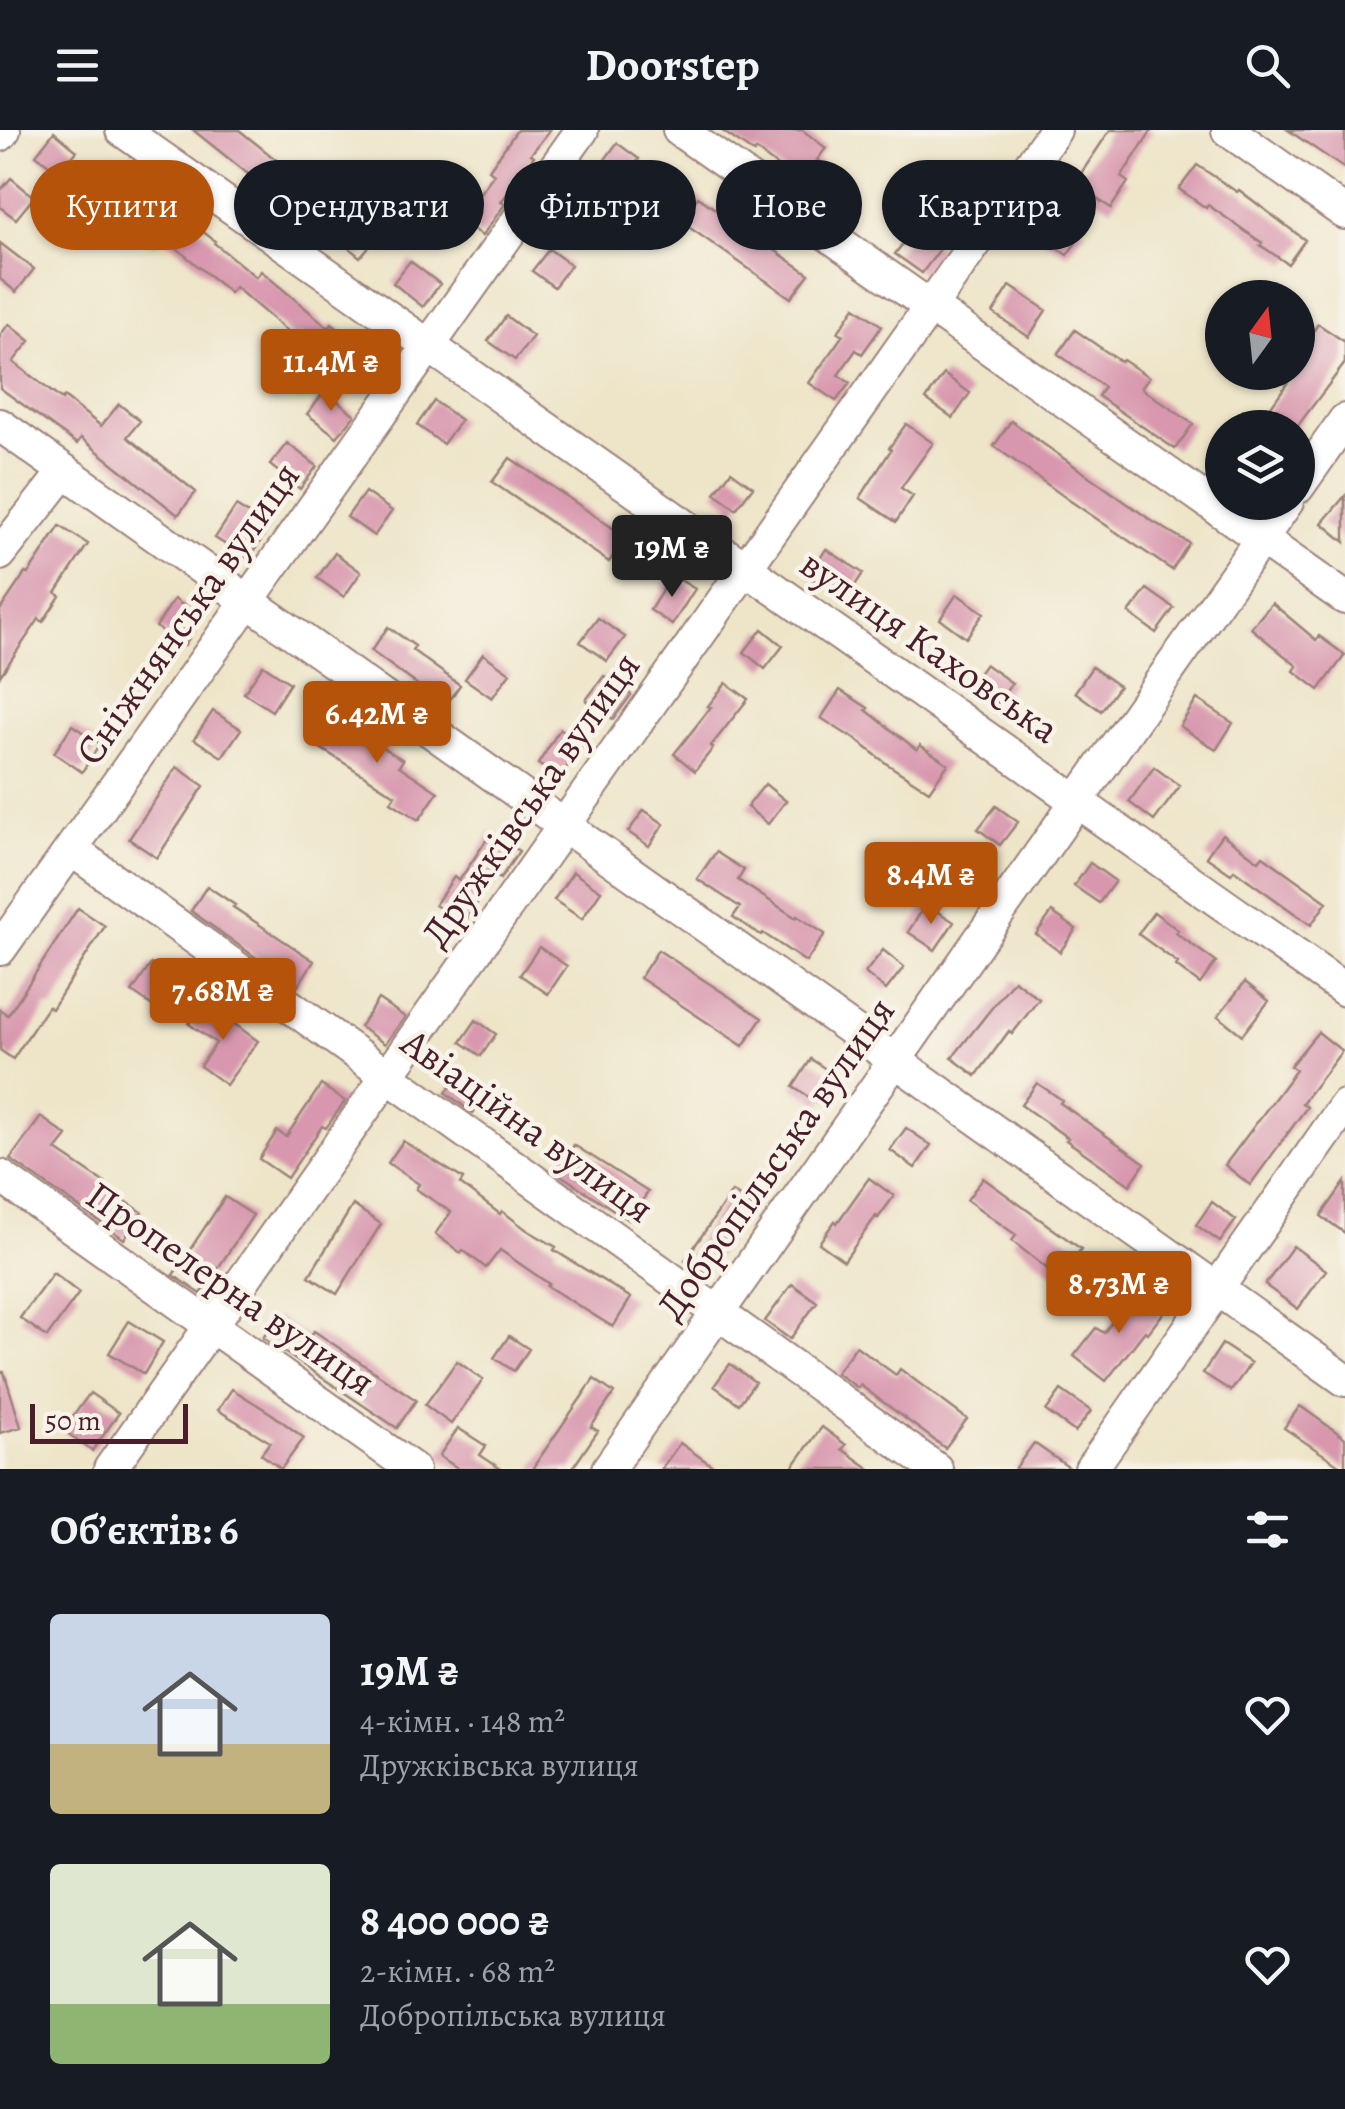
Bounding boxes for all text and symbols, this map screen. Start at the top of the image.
text: Doorstep [585,34,760,96]
icon: menu [50,38,105,93]
icon: search [1240,38,1295,93]
chip: Купити [30,160,214,250]
chip: Орендувати [234,160,484,250]
chip: Фільтри [504,160,696,250]
chip: Нове [716,160,862,250]
chip: Квартира [882,160,1096,250]
north arrow [1205,280,1315,390]
map controls [1205,280,1315,520]
pin: 11.4M ₴ [239,329,423,414]
text: 11.4M ₴ [283,339,379,383]
button: layers [1205,410,1315,520]
street label: Сніжнянська вулиця [62,451,313,776]
pin: 19M ₴ [602,515,742,600]
text: 19M ₴ [634,525,710,569]
street label: вулиця Каховська [789,536,1071,757]
street label: Дружківська вулиця [408,641,653,958]
pin: 6.42M ₴ [285,681,469,766]
text: 6.42M ₴ [325,691,429,735]
pin: 8.4M ₴ [850,842,1012,927]
text: 8.4M ₴ [887,852,975,896]
pin: 7.68M ₴ [131,958,315,1043]
text: 7.68M ₴ [172,968,274,1012]
street label: Добропільська вулиця [643,986,908,1331]
street label: Авіаційна вулиця [389,1014,665,1236]
street label: Пропелерна вулиця [75,1168,386,1409]
pin: 8.73M ₴ [1027,1251,1211,1336]
text: 8.73M ₴ [1068,1261,1170,1305]
scale bar [30,1399,188,1444]
text: 50 m [45,1402,101,1440]
text: Об’єктів: 6 [50,1501,239,1558]
icon: filters [1240,1502,1295,1557]
text: 19M ₴ [360,1642,460,1699]
icon: home [130,1654,250,1774]
icon: heart [1240,1687,1295,1742]
text: 4-кімн. · 148 m² [360,1699,565,1743]
text: Дружківська вулиця [360,1743,639,1787]
text: 8 400 000 ₴ [360,1892,550,1949]
icon: home [130,1904,250,2024]
icon: heart [1240,1937,1295,1992]
text: 2-кімн. · 68 m² [360,1949,555,1993]
text: Добропільська вулиця [360,1993,666,2037]

